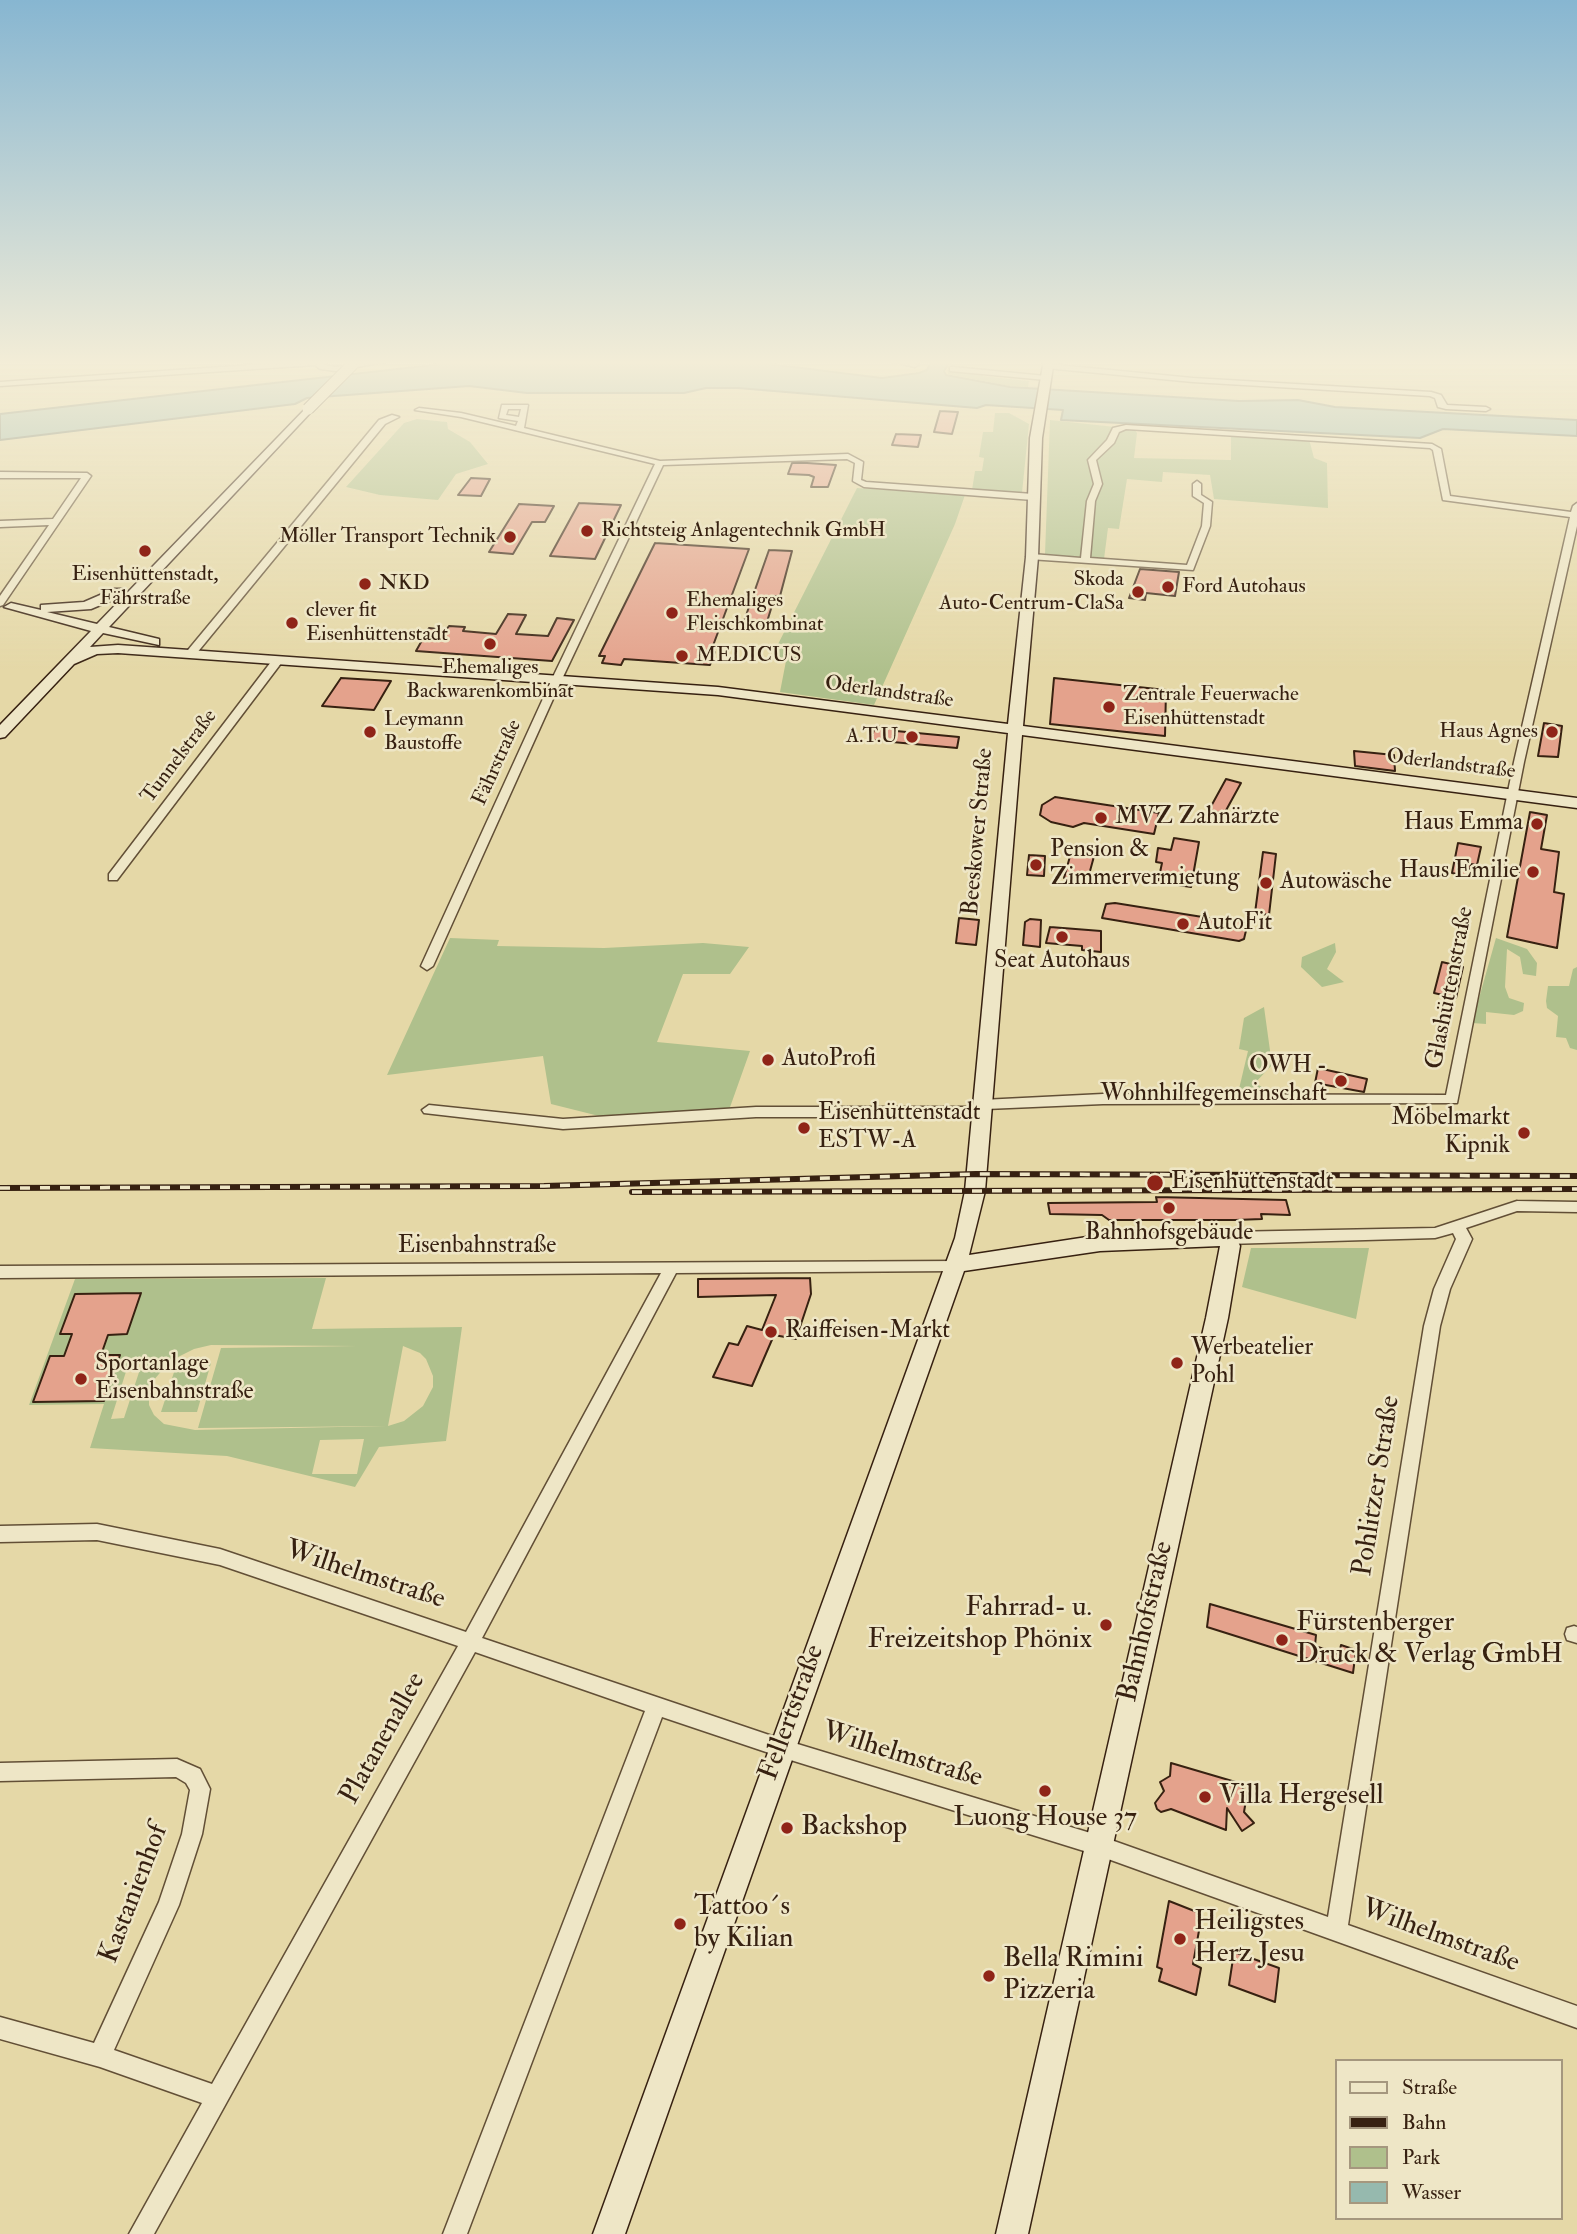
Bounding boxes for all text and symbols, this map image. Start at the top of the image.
place label: Richtsteig Anlagentechnik GmbH [601,518,886,544]
marker: Richtsteig Anlagentechnik GmbH [579,523,595,539]
place label: Möller Transport Technik [279,524,496,550]
marker: Möller Transport Technik [502,529,518,545]
marker: Eisenhüttenstadt, Fährstraße [137,543,153,559]
place label: Eisenhüttenstadt, Fährstraße [71,562,219,612]
place label: Skoda Auto-Centrum-ClaSa [939,567,1124,617]
place label: NKD [379,571,430,597]
place label: Ford Autohaus [1182,574,1306,600]
marker: NKD [357,576,373,592]
marker: Ford Autohaus [1160,579,1176,595]
marker: Skoda Auto-Centrum-ClaSa [1130,584,1146,600]
place label: Ehemaliges Fleischkombinat [686,588,824,638]
place label: clever fit Eisenhüttenstadt [306,598,448,648]
marker: Ehemaliges Fleischkombinat [664,605,680,621]
marker: clever fit Eisenhüttenstadt [284,615,300,631]
marker: Ehemaliges Backwarenkombinat [482,636,498,652]
place label: MEDICUS [696,643,801,669]
marker: MEDICUS [674,648,690,664]
place label: Ehemaliges Backwarenkombinat [406,655,574,705]
street label: Oderlandstraße [823,672,955,714]
place label: Zentrale Feuerwache Eisenhüttenstadt [1123,682,1299,732]
marker: Zentrale Feuerwache Eisenhüttenstadt [1101,699,1117,715]
street label: Tunnelstraße [137,705,223,809]
place label: Leymann Baustoffe [384,707,464,757]
street label: Fährstraße [468,716,528,810]
place label: Haus Agnes [1439,719,1538,745]
marker: Leymann Baustoffe [362,724,378,740]
place label: A.T.U [846,724,898,750]
marker: Haus Agnes [1544,724,1560,740]
marker: A.T.U [904,729,920,745]
street label: Oderlandstraße [1385,745,1517,785]
street label: Beeskower Straße [957,747,1001,917]
place label: MVZ Zahnärzte [1115,804,1279,832]
marker: MVZ Zahnärzte [1093,810,1109,826]
place label: Haus Emma [1403,810,1523,838]
marker: Haus Emma [1529,816,1545,832]
place label: Pension & Zimmervermietung [1050,837,1239,893]
marker: Pension & Zimmervermietung [1028,857,1044,873]
place label: Haus Emilie [1399,858,1519,886]
marker: Haus Emilie [1525,864,1541,880]
place label: Autowäsche [1280,869,1392,897]
marker: Autowäsche [1258,875,1274,891]
street label: Glashüttenstraße [1421,904,1481,1072]
place label: AutoFit [1197,910,1272,938]
marker: AutoFit [1175,916,1191,932]
marker: Seat Autohaus [1054,929,1070,945]
place label: Seat Autohaus [994,948,1130,976]
place label: AutoProfi [782,1046,876,1074]
marker: AutoProfi [760,1052,776,1068]
place label: OWH - Wohnhilfegemeinschaft [1100,1053,1327,1109]
marker: OWH - Wohnhilfegemeinschaft [1333,1073,1349,1089]
place label: Eisenhüttenstadt ESTW-A [818,1100,980,1156]
place label: Möbelmarkt Kipnik [1391,1105,1510,1161]
marker: Eisenhüttenstadt ESTW-A [796,1120,812,1136]
marker: Möbelmarkt Kipnik [1516,1125,1532,1141]
place label: Eisenhüttenstadt [1171,1169,1333,1197]
marker: Eisenhüttenstadt [1145,1173,1165,1193]
marker: Bahnhofsgebäude [1161,1200,1177,1216]
place label: Bahnhofsgebäude [1085,1220,1253,1248]
street label: Eisenbahnstraße [398,1233,556,1261]
place label: Raiffeisen-Markt [785,1318,950,1346]
marker: Raiffeisen-Markt [763,1324,779,1340]
place label: Werbeatelier Pohl [1191,1335,1313,1391]
place label: Sportanlage Eisenbahnstraße [95,1351,254,1407]
marker: Werbeatelier Pohl [1169,1355,1185,1371]
marker: Sportanlage Eisenbahnstraße [73,1371,89,1387]
street label: Pohlitzer Straße [1347,1393,1409,1579]
street label: Wilhelmstraße [281,1534,449,1618]
street label: Bahnhofstraße [1112,1538,1182,1706]
place label: Fahrrad- u. Freizeitshop Phönix [867,1592,1092,1658]
place label: Fürstenberger Druck & Verlag GmbH [1296,1607,1563,1673]
marker: Fahrrad- u. Freizeitshop Phönix [1098,1617,1114,1633]
marker: Fürstenberger Druck & Verlag GmbH [1274,1632,1290,1648]
street label: Fellertstraße [753,1641,833,1785]
street label: Platanenallee [334,1667,434,1811]
street label: Wilhelmstraße [818,1716,986,1796]
place label: Villa Hergesell [1219,1780,1384,1814]
marker: Luong House 37 [1037,1783,1053,1799]
marker: Villa Hergesell [1197,1789,1213,1805]
place label: Luong House 37 [953,1802,1137,1836]
place label: Backshop [801,1811,907,1845]
street label: Kastanienhof [93,1820,177,1968]
marker: Backshop [779,1820,795,1836]
place label: Tattoo´s by Kilian [694,1891,793,1957]
street label: Wilhelmstraße [1356,1893,1524,1981]
place label: Heiligstes Herz Jesu [1194,1906,1305,1972]
marker: Tattoo´s by Kilian [672,1916,688,1932]
marker: Heiligstes Herz Jesu [1172,1931,1188,1947]
place label: Bella Rimini Pizzeria [1003,1943,1143,2009]
marker: Bella Rimini Pizzeria [981,1968,997,1984]
legend [1336,2059,1563,2220]
text: Straße [1402,2074,1457,2101]
text: Bahn [1402,2109,1446,2136]
text: Park [1402,2144,1440,2171]
text: Wasser [1402,2179,1461,2206]

